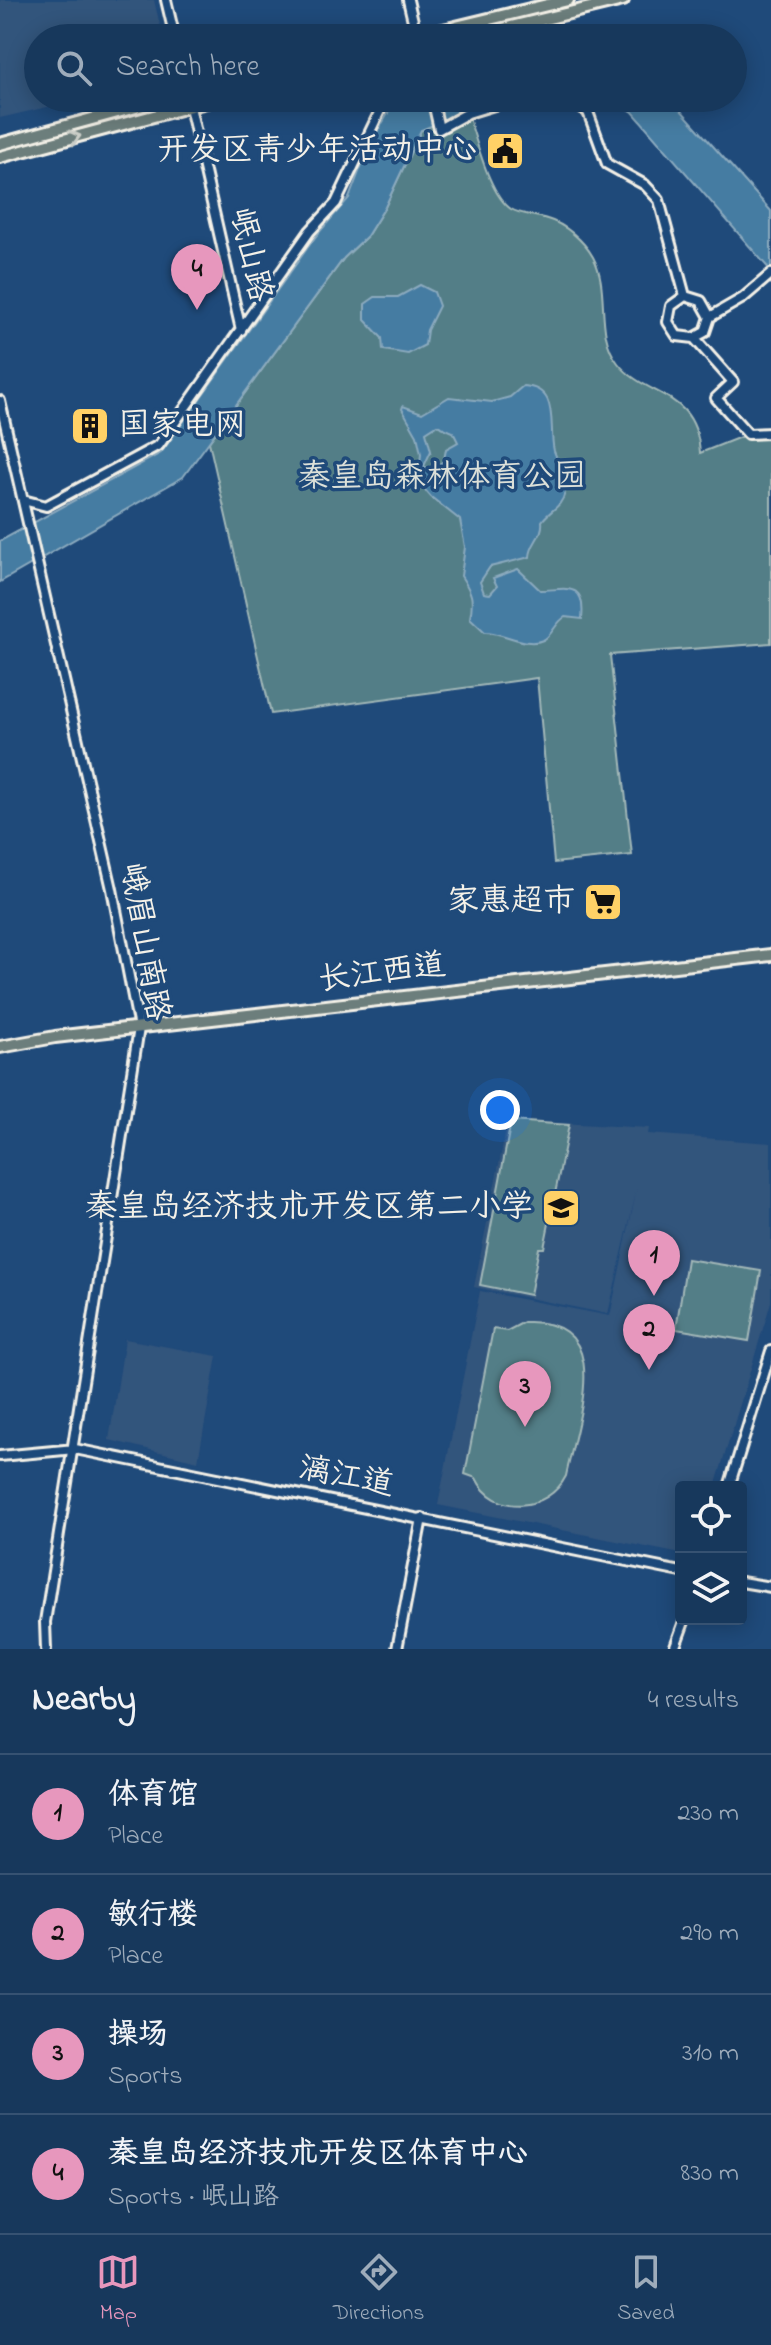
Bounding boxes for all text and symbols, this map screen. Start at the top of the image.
search box [24,24,747,112]
icon: search [52,46,96,90]
text: Search here [116,46,260,90]
place label: 开发区青少年活动中心 [157,128,477,175]
one-way arrow [68,129,82,146]
public building icon: 开发区青少年活动中心 [484,130,526,172]
street label: 岷山路 [215,203,283,307]
pin: 4 [171,244,223,310]
place label: 国家电网 [118,403,246,450]
building icon: 国家电网 [69,405,111,447]
park label: 秦皇岛森林体育公园 [298,455,586,502]
street label: 峨眉山南路 [106,859,180,1025]
place label: 家惠超市 [447,879,575,926]
supermarket icon: 家惠超市 [582,881,624,923]
street label: 长江西道 [316,943,448,1005]
your location [480,1090,520,1130]
place label: 秦皇岛经济技术开发区第二小学 [85,1185,533,1232]
school or university icon: 秦皇岛经济技术开发区第二小学 [540,1187,582,1229]
pin: 1 [628,1230,680,1296]
pin: 2 [623,1304,675,1370]
pin: 3 [499,1361,551,1427]
street label: 漓江道 [294,1446,398,1510]
map controls [675,1481,747,1625]
button: locate [675,1481,747,1553]
button: layers [675,1553,747,1625]
text: Nearby [32,1676,136,1726]
text: 4 results [648,1682,739,1720]
text: 体育馆 [108,1774,198,1818]
text: 1 [54,1795,62,1833]
text: 230 m [677,1795,739,1833]
text: Place [108,1818,163,1856]
text: 敏行楼 [108,1894,198,1938]
text: 2 [52,1915,64,1953]
text: 290 m [680,1915,739,1953]
text: Place [108,1938,163,1976]
text: 操场 [108,2014,168,2058]
text: 3 [53,2035,63,2073]
text: 310 m [682,2035,739,2073]
text: Sports [108,2058,182,2096]
text: 秦皇岛经济技术开发区体育中心 [108,2133,528,2177]
text: 4 [53,2155,63,2193]
text: 830 m [681,2155,739,2193]
text: Sports · 岷山路 [108,2179,279,2217]
tab: Map [96,2250,140,2330]
tab: Directions [333,2250,424,2330]
tab: Saved [617,2250,675,2330]

